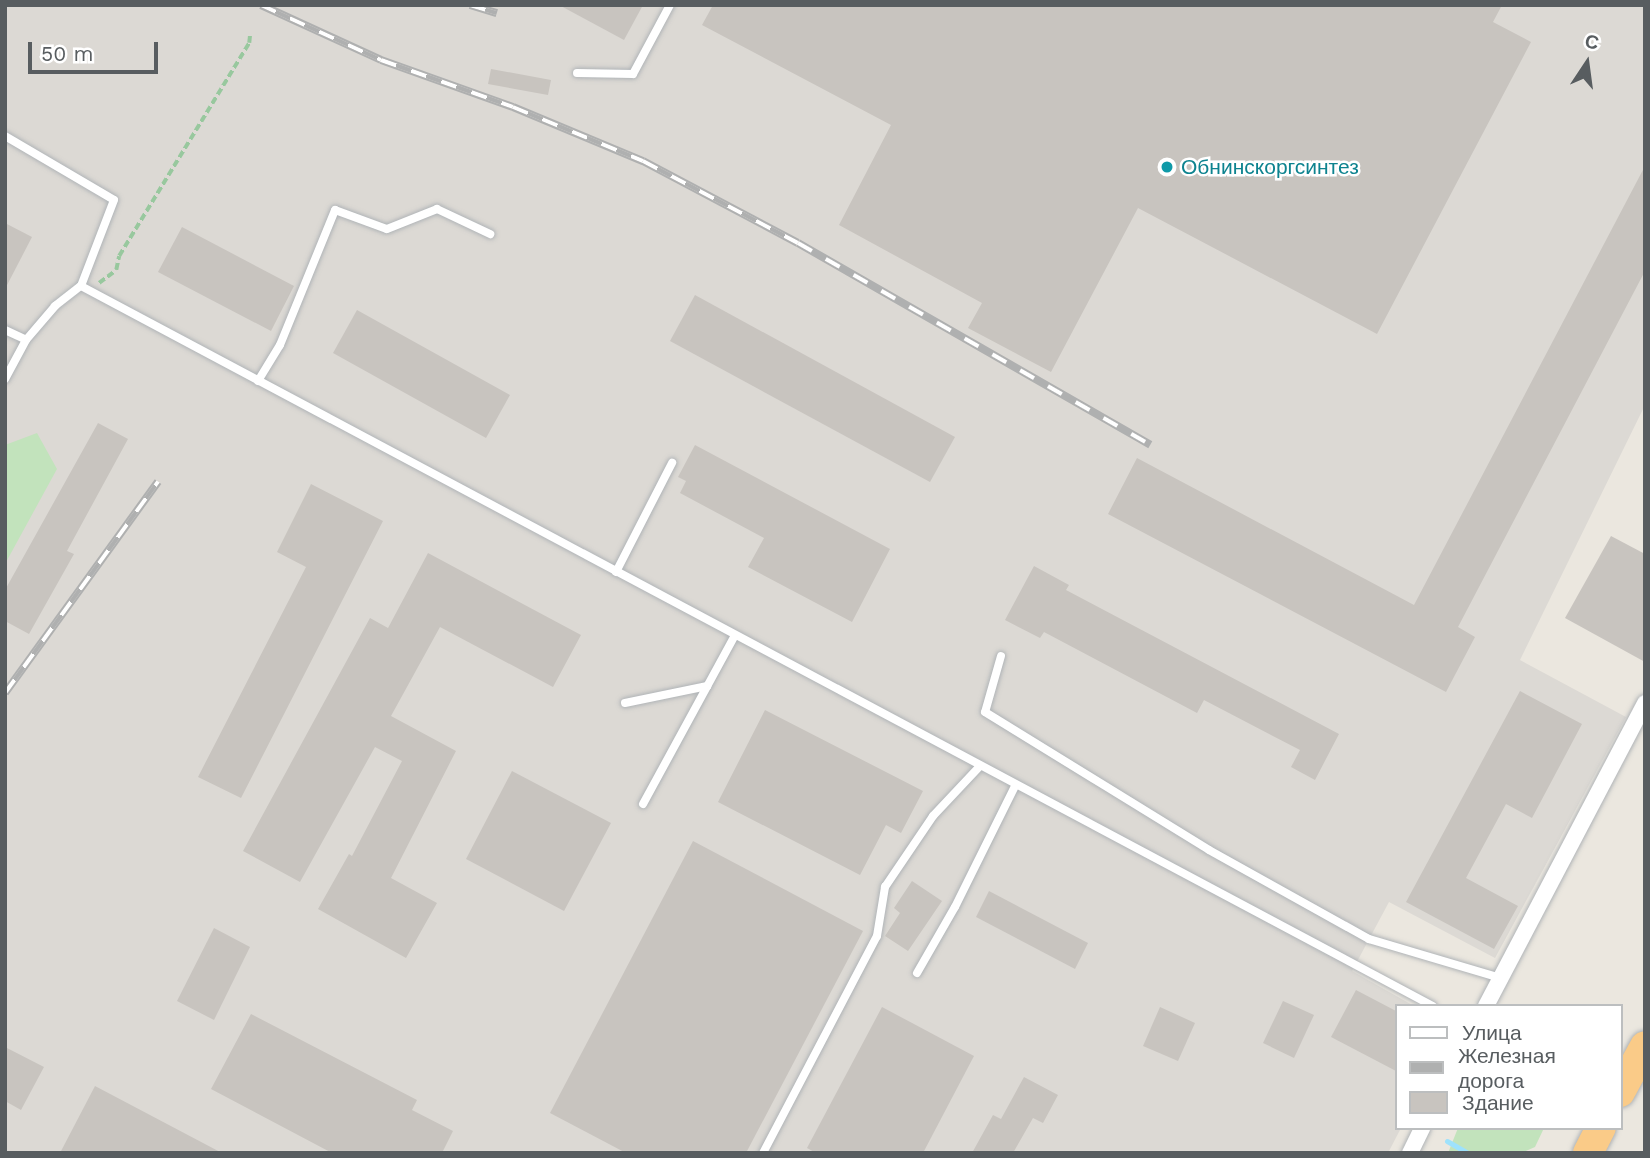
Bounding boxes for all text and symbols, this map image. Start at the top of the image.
scale bar [32,28,161,72]
north arrow [1552,28,1622,98]
text: С [1583,29,1601,55]
text: 50 m [41,41,93,66]
place label: Обнинскоргсинтез [1181,154,1359,180]
marker: Обнинскоргсинтез [1159,159,1175,175]
legend [1394,1004,1622,1130]
text: Улица [1462,1020,1522,1045]
text: Железная дорога [1458,1043,1556,1093]
text: Здание [1462,1090,1534,1115]

